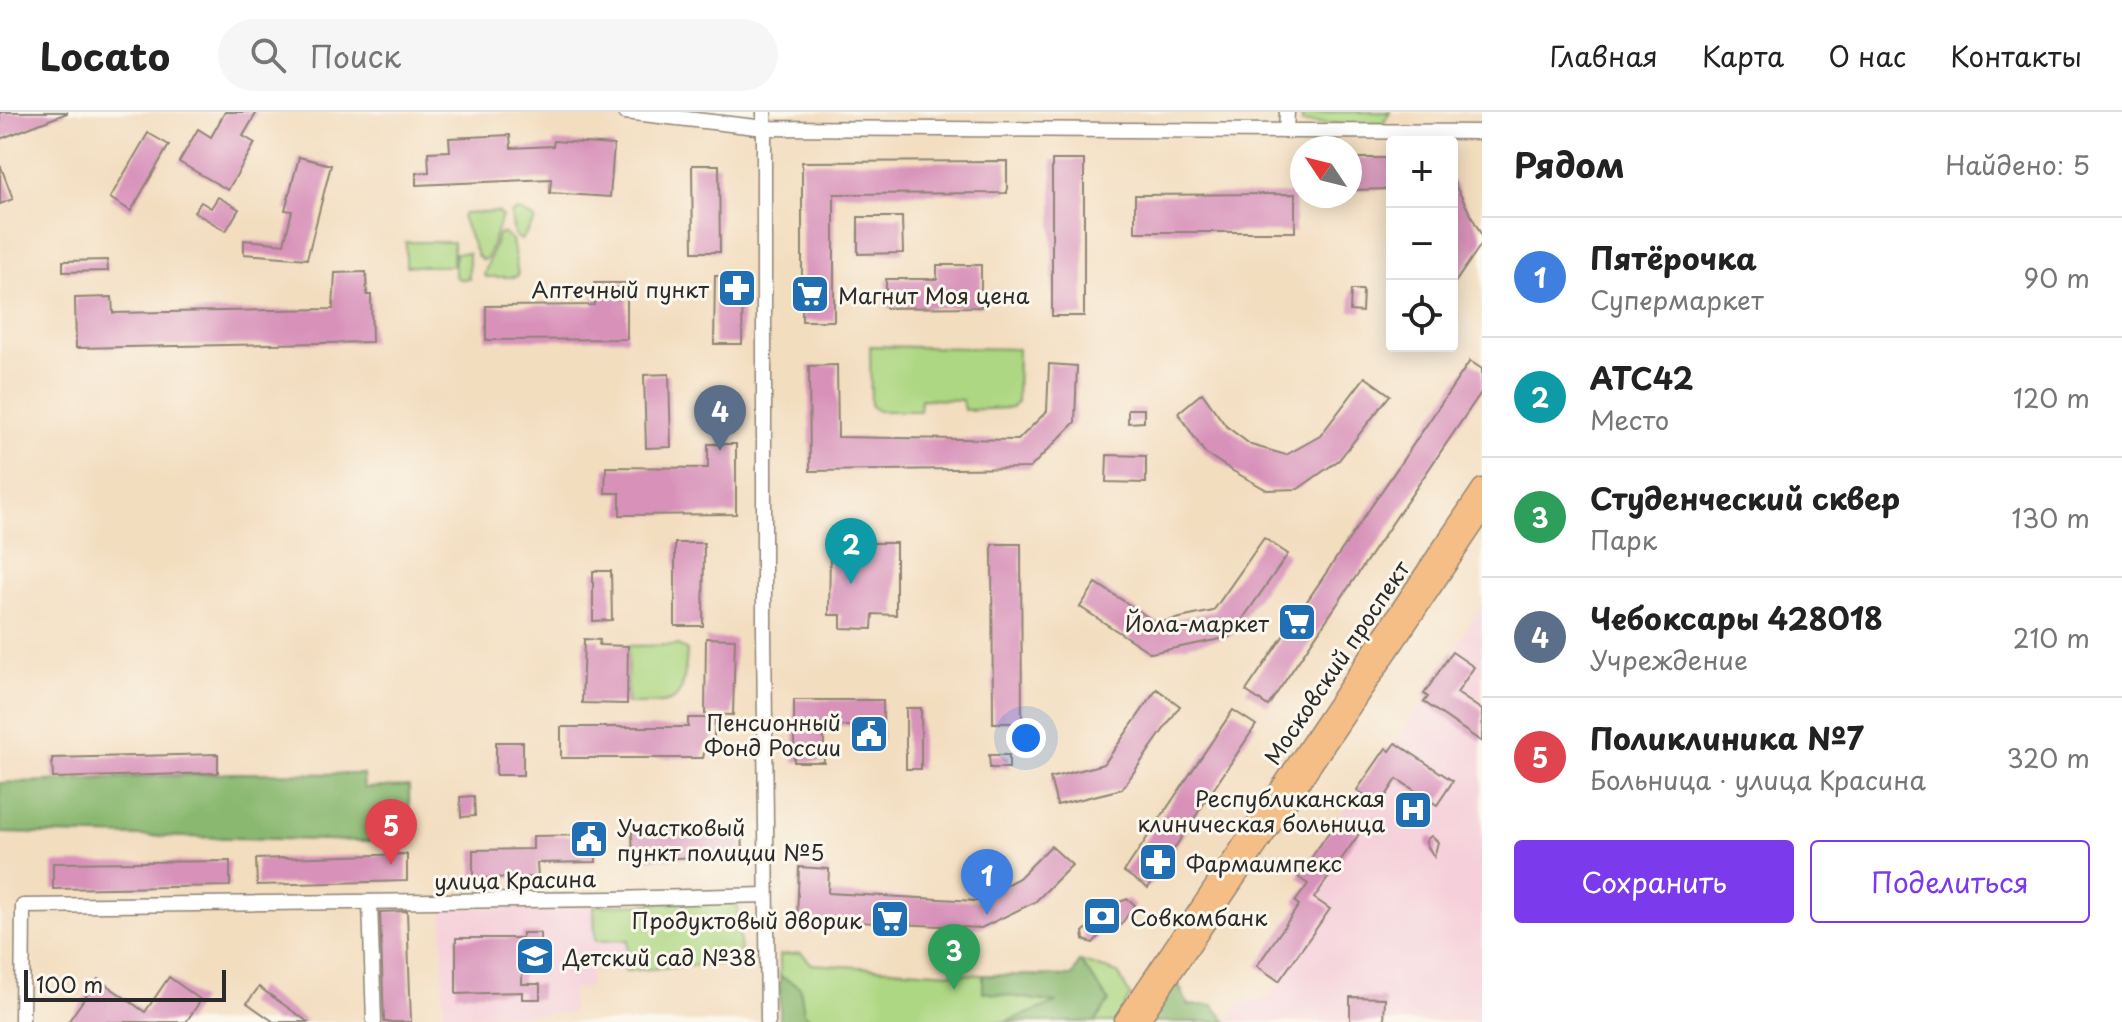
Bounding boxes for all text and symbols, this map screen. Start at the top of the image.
search box [218,19,778,91]
text: Locato [40,27,170,84]
icon: search [246,33,290,77]
text: Поиск [310,33,401,78]
text: Главная [1550,34,1658,77]
text: Карта [1702,34,1784,77]
text: О нас [1828,34,1906,77]
text: Контакты [1950,34,2082,77]
north arrow [1290,136,1362,208]
map controls [1386,136,1458,352]
button: + [1386,136,1458,208]
text: Рядом [1514,138,1625,190]
text: Найдено: 5 [1945,145,2090,184]
button: − [1386,208,1458,280]
text: Пятёрочка [1590,235,1757,280]
text: 1 [1534,258,1546,297]
text: 90 m [2023,258,2090,297]
pharmacy icon: Аптечный пункт [716,267,758,309]
place label: Аптечный пункт [532,272,709,305]
supermarket icon: Магнит Моя цена [789,273,831,315]
place label: Магнит Моя цена [838,278,1030,311]
button: locate [1386,280,1458,352]
text: Супермаркет [1590,280,1764,319]
text: АТС42 [1590,355,1693,400]
text: 2 [1531,378,1549,417]
text: 120 m [2013,378,2090,417]
pin: 4 [694,385,746,451]
text: Место [1590,400,1669,439]
text: Студенческий сквер [1590,475,1900,520]
text: 3 [1531,498,1549,537]
text: 130 m [2011,498,2090,537]
pin: 2 [825,518,877,584]
text: Парк [1590,520,1657,559]
street label: Московский проспект [1255,553,1417,771]
text: Чебоксары 428018 [1590,595,1883,640]
supermarket icon: Йола-маркет [1276,601,1318,643]
place label: Йола-маркет [1125,606,1269,639]
text: 4 [1531,618,1549,657]
text: 210 m [2013,618,2090,657]
text: Учреждение [1590,640,1748,679]
place label: Пенсионный Фонд России [704,705,841,763]
public building icon: Пенсионный Фонд России [848,713,890,755]
text: Поликлиника №7 [1590,715,1864,760]
your location [1006,718,1046,758]
text: 5 [1532,738,1548,777]
text: 320 m [2006,738,2090,777]
text: Больница · улица Красина [1590,760,1926,799]
place label: Республиканская клиническая больница [1137,781,1385,839]
hospital icon: Республиканская клиническая больница [1392,789,1434,831]
pin: 5 [365,799,417,865]
place label: Участковый пункт полиции №5 [617,810,824,868]
public building icon: Участковый пункт полиции №5 [568,818,610,860]
button: Сохранить [1514,840,1794,923]
button: Поделиться [1810,840,2090,923]
pharmacy icon: Фармаимпекс [1137,841,1179,883]
place label: Фармаимпекс [1186,846,1342,879]
pin: 1 [961,849,1013,915]
street label: улица Красина [434,861,596,897]
bank icon: Совкомбанк [1081,895,1123,937]
supermarket icon: Продуктовый дворик [869,898,911,940]
place label: Совкомбанк [1130,900,1268,933]
place label: Продуктовый дворик [632,903,863,936]
pin: 3 [928,924,980,990]
school or university icon: Детский сад №38 [514,935,556,977]
place label: Детский сад №38 [562,940,757,973]
scale bar [24,966,226,1002]
text: 100 m [36,967,103,1000]

